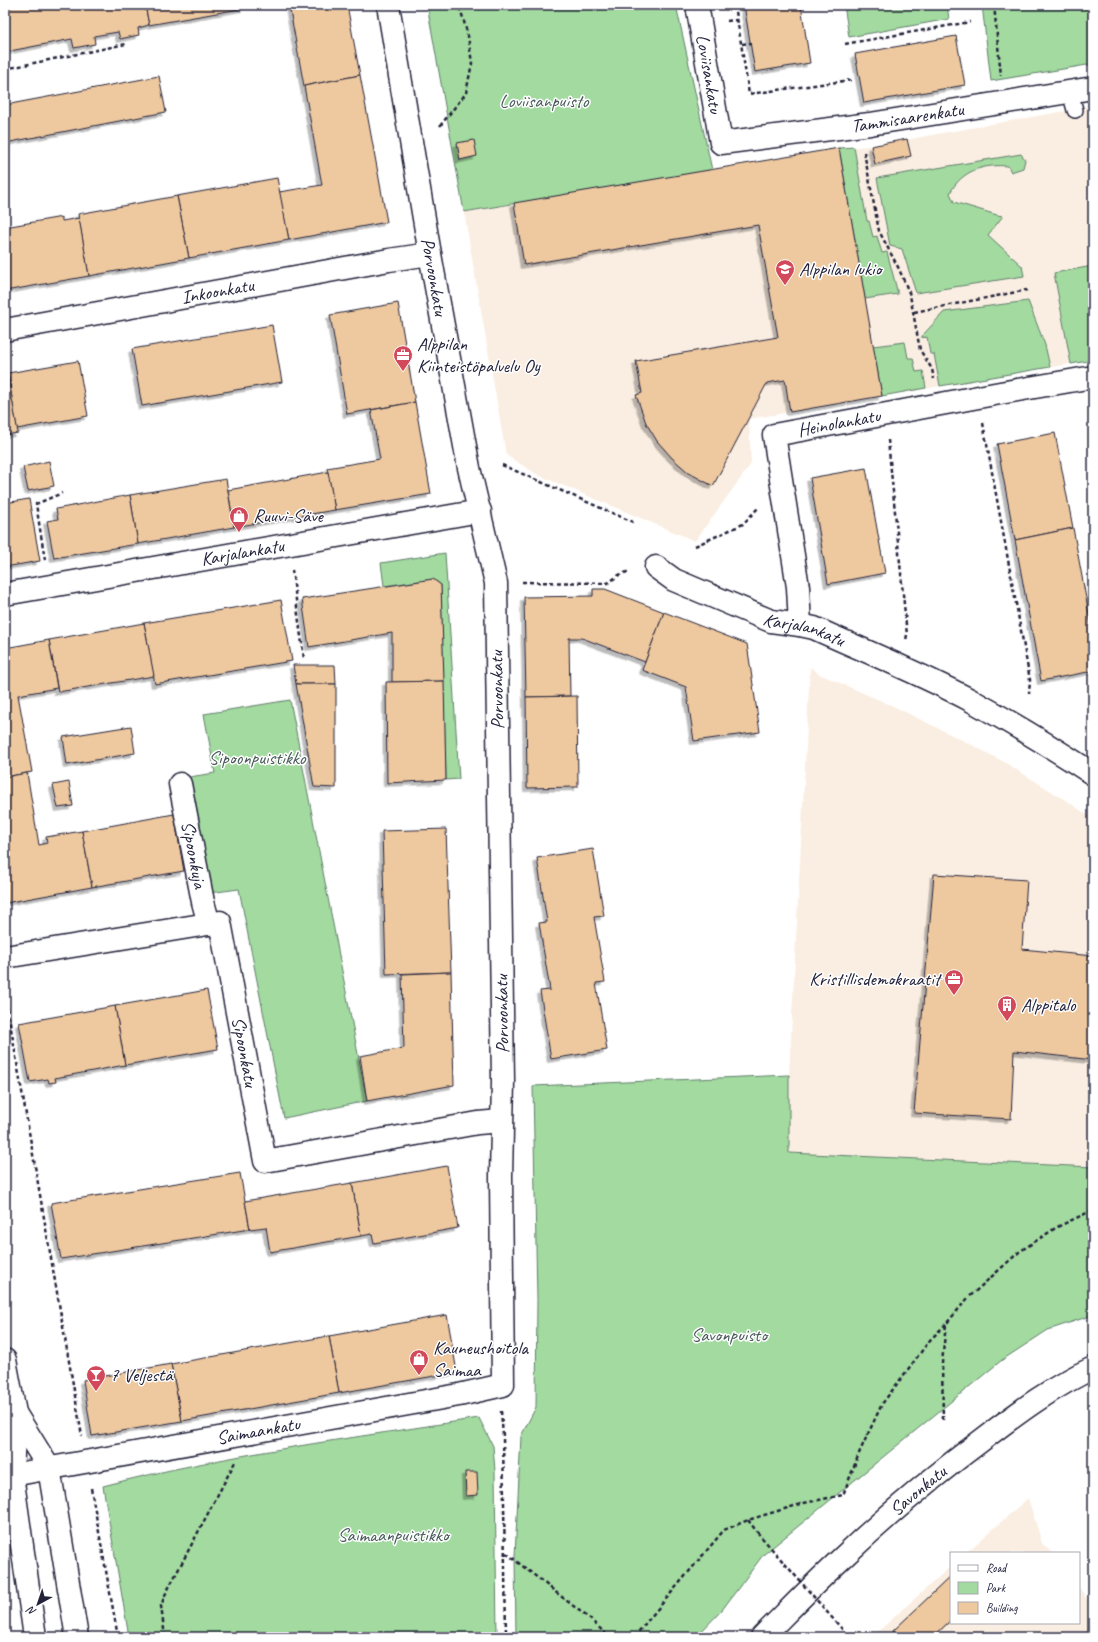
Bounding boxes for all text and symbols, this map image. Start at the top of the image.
street label: Loviisankatu [690,33,728,116]
park label: Loviisanpuisto [500,89,590,113]
street label: Tammisaarenkatu [850,97,966,138]
street label: Porvoonkatu [415,236,453,320]
place label: Alppilan lukio [799,257,884,281]
school or university icon: Alppilan lukio [774,258,796,286]
street label: Inkoonkatu [179,273,257,310]
place label: Alppilan Kiinteistöpalvelu Oy [417,332,541,378]
office icon: Alppilan Kiinteistöpalvelu Oy [392,344,414,372]
street label: Heinolankatu [796,403,883,442]
place label: Ruuvi-Säve [253,504,325,528]
shop icon: Ruuvi-Säve [228,505,250,533]
street label: Karjalankatu [199,533,288,572]
street label: Karjalankatu [760,607,850,653]
street label: Porvoonkatu [484,649,510,730]
park label: Sipoonpuistikko [208,746,307,770]
street label: Sipoonkuja [176,819,212,892]
place label: Kristillisdemokraatit [809,967,943,991]
office icon: Kristillisdemokraatit [943,968,965,996]
street label: Porvoonkatu [489,973,515,1054]
place label: Alppitalo [1021,993,1077,1017]
building icon: Alppitalo [996,994,1018,1022]
street label: Sipoonkatu [226,1015,263,1091]
park label: Savonpuisto [691,1323,769,1347]
place label: Kauneushoitola Saimaa [433,1336,529,1382]
shop icon: Kauneushoitola Saimaa [408,1348,430,1376]
place label: 7 Veljestä [110,1363,174,1387]
bar icon: 7 Veljestä [85,1364,107,1392]
street label: Saimaankatu [215,1412,303,1450]
street label: Savonkatu [885,1460,952,1521]
park label: Saimaanpuistikko [338,1523,451,1547]
legend [950,1552,1080,1624]
text: Road [986,1560,1008,1576]
text: Park [986,1580,1007,1596]
north arrow [18,1584,58,1624]
text: Building [986,1600,1018,1616]
text: N [23,1603,39,1619]

